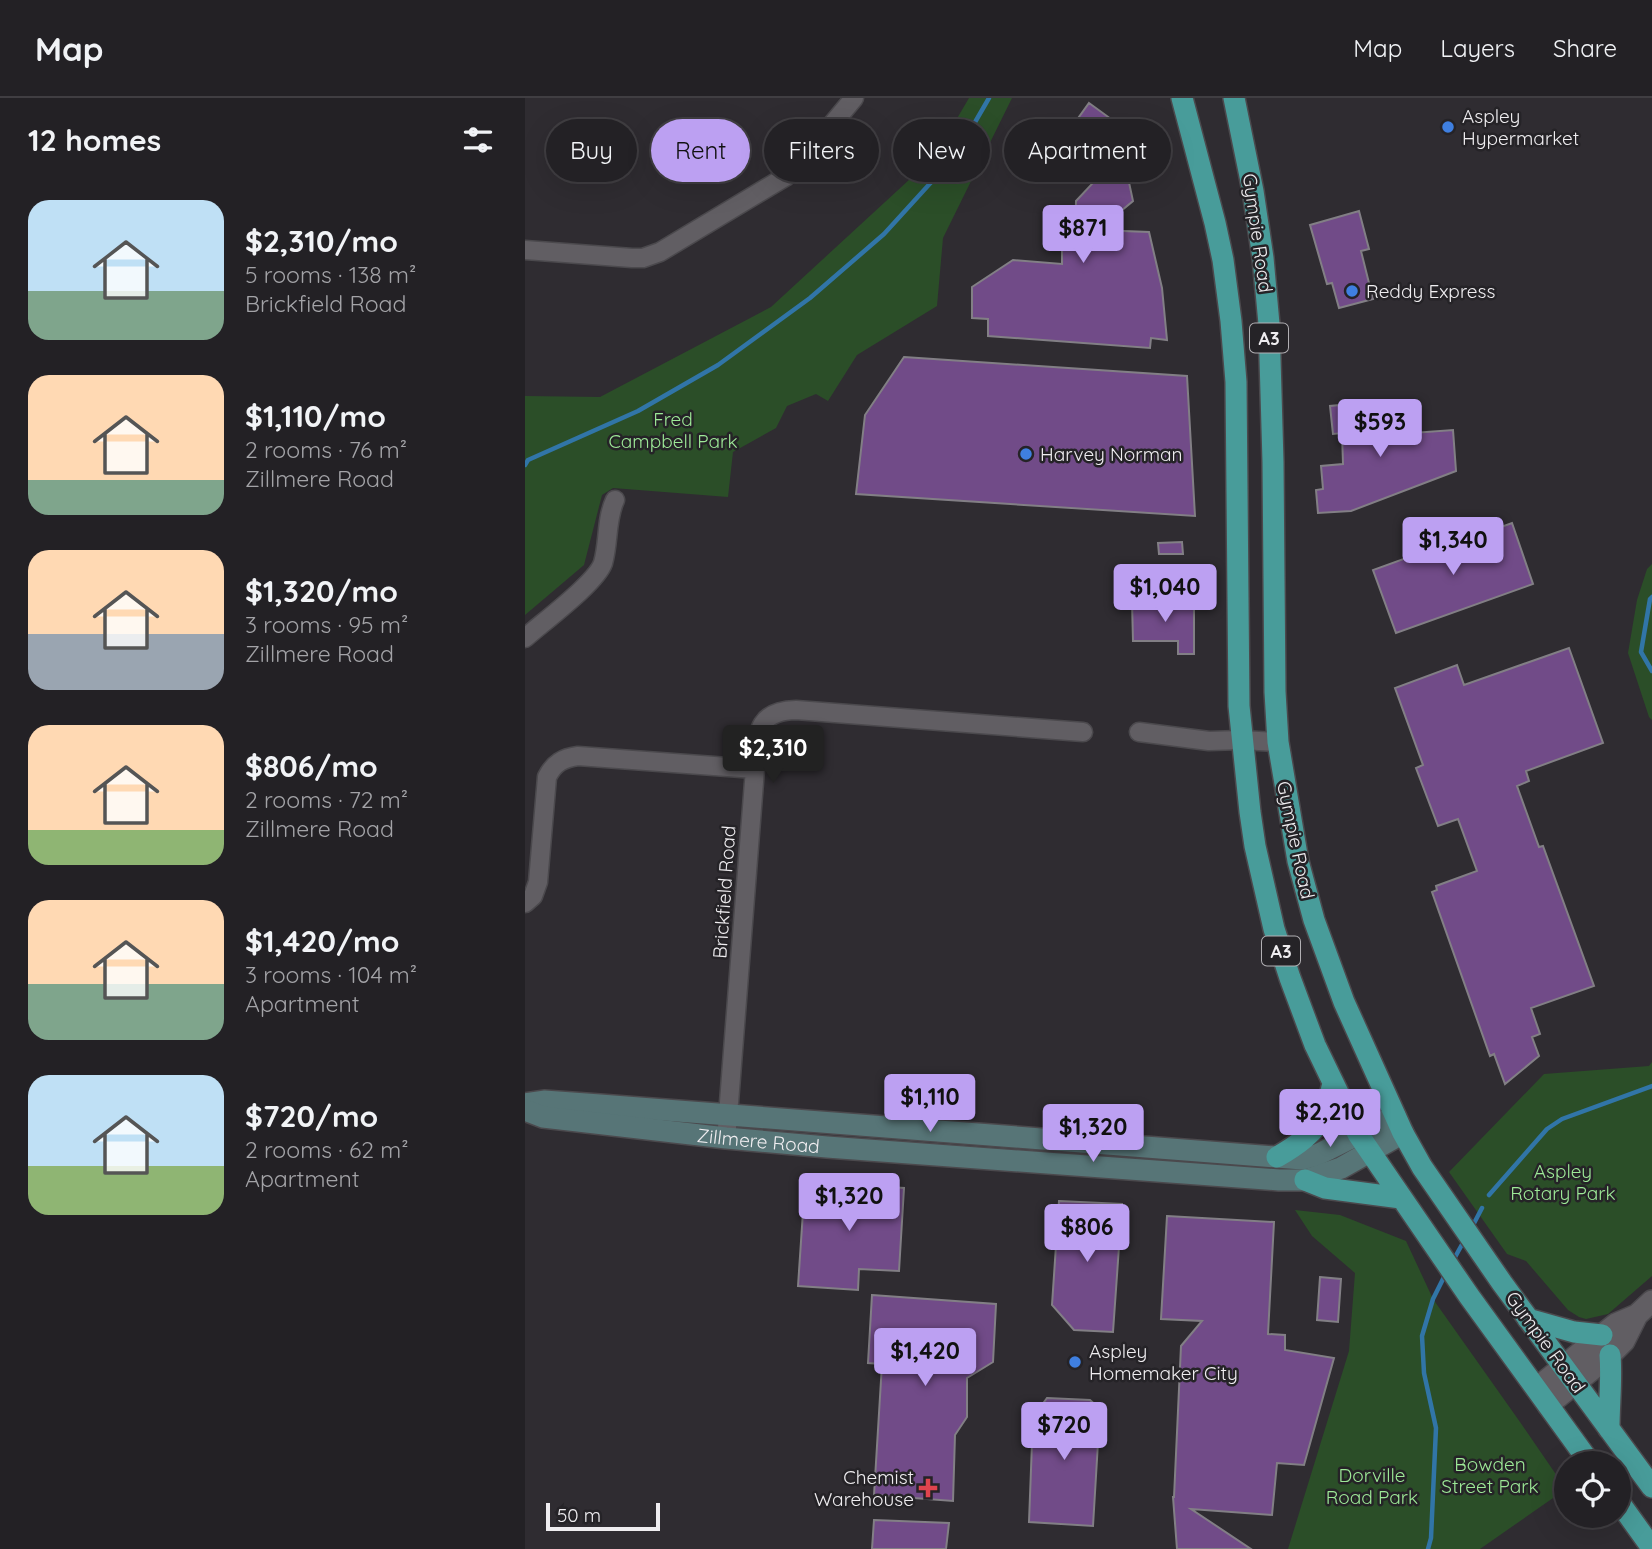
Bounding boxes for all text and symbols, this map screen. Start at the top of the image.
text: Map [35,28,103,69]
text: Map [1353,33,1402,63]
text: Layers [1440,33,1515,63]
text: Share [1553,33,1617,63]
place label: Aspley Hypermarket [1462,104,1579,150]
chip: Buy [546,119,637,182]
chip: Rent [651,119,750,182]
chip: Filters [764,119,879,182]
chip: New [893,119,990,182]
chip: Apartment [1004,119,1171,182]
marker: Aspley Hypermarket [1440,119,1456,135]
text: 12 homes [28,121,161,159]
icon: filters [459,121,497,159]
street label: Gympie Road [1238,172,1278,294]
pin: $871 [1042,206,1124,265]
text: $871 [1059,213,1107,242]
text: $2,310/mo [245,222,398,260]
icon: home [84,228,168,312]
text: 5 rooms · 138 m² [245,260,416,289]
place label: Reddy Express [1366,279,1495,303]
marker: Reddy Express [1344,283,1360,299]
text: Brickfield Road [245,289,406,318]
road number: A3 [1250,324,1288,352]
text: $1,110/mo [245,397,386,435]
pin: $593 [1339,400,1421,459]
icon: home [84,403,168,487]
park label: Fred Campbell Park [608,407,738,453]
text: $593 [1354,407,1406,436]
text: 2 rooms · 76 m² [245,435,407,464]
place label: Harvey Norman [1040,442,1182,466]
marker: Harvey Norman [1018,446,1034,462]
text: Zillmere Road [245,464,394,493]
pin: $1,340 [1396,518,1510,577]
text: $1,340 [1419,525,1488,554]
pin: $1,040 [1108,564,1222,624]
text: $1,320/mo [245,572,398,610]
text: $1,040 [1130,572,1200,601]
icon: home [84,578,168,662]
text: 3 rooms · 95 m² [245,610,408,639]
text: Zillmere Road [245,639,394,668]
pin: $2,310 [716,726,830,785]
text: $2,310 [739,733,807,762]
text: $806/mo [245,747,378,785]
icon: home [84,753,168,837]
street label: Gympie Road [1272,779,1320,901]
text: 2 rooms · 72 m² [245,785,408,814]
text: Zillmere Road [245,814,394,843]
street label: Brickfield Road [707,825,741,959]
text: $1,420/mo [245,922,399,960]
icon: home [84,928,168,1012]
road number: A3 [1262,936,1300,966]
text: 3 rooms · 104 m² [245,960,417,989]
text: Apartment [245,989,359,1018]
pin: $1,110 [873,1074,987,1134]
text: $1,110 [900,1082,960,1111]
pin: $2,210 [1273,1090,1387,1149]
text: $720/mo [245,1097,378,1135]
text: $2,210 [1295,1097,1365,1126]
icon: home [84,1103,168,1187]
pin: $1,320 [1036,1104,1150,1164]
text: $1,320 [1059,1112,1127,1141]
street label: Zillmere Road [696,1123,821,1158]
text: 2 rooms · 62 m² [245,1135,409,1164]
park label: Aspley Rotary Park [1510,1159,1616,1205]
text: Apartment [245,1164,359,1193]
pin: $1,320 [792,1174,906,1233]
text: $1,320 [815,1181,883,1210]
pin: $806 [1046,1204,1128,1264]
text: $806 [1060,1212,1114,1241]
street label: Gympie Road [1501,1286,1591,1398]
pin: $1,420 [868,1328,982,1388]
text: $1,420 [890,1336,960,1365]
place label: Aspley Homemaker City [1089,1339,1238,1385]
marker: Aspley Homemaker City [1067,1354,1083,1370]
pin: $720 [1023,1402,1105,1462]
text: $720 [1037,1410,1091,1439]
map controls [1554,1451,1631,1528]
button: locate [1554,1451,1631,1528]
park label: Bowden Street Park [1441,1452,1539,1498]
park label: Dorville Road Park [1326,1463,1418,1509]
place label: Chemist Warehouse [814,1465,914,1511]
marker: Chemist Warehouse [920,1480,936,1496]
scale bar [546,1500,660,1532]
text: 50 m [557,1503,601,1527]

